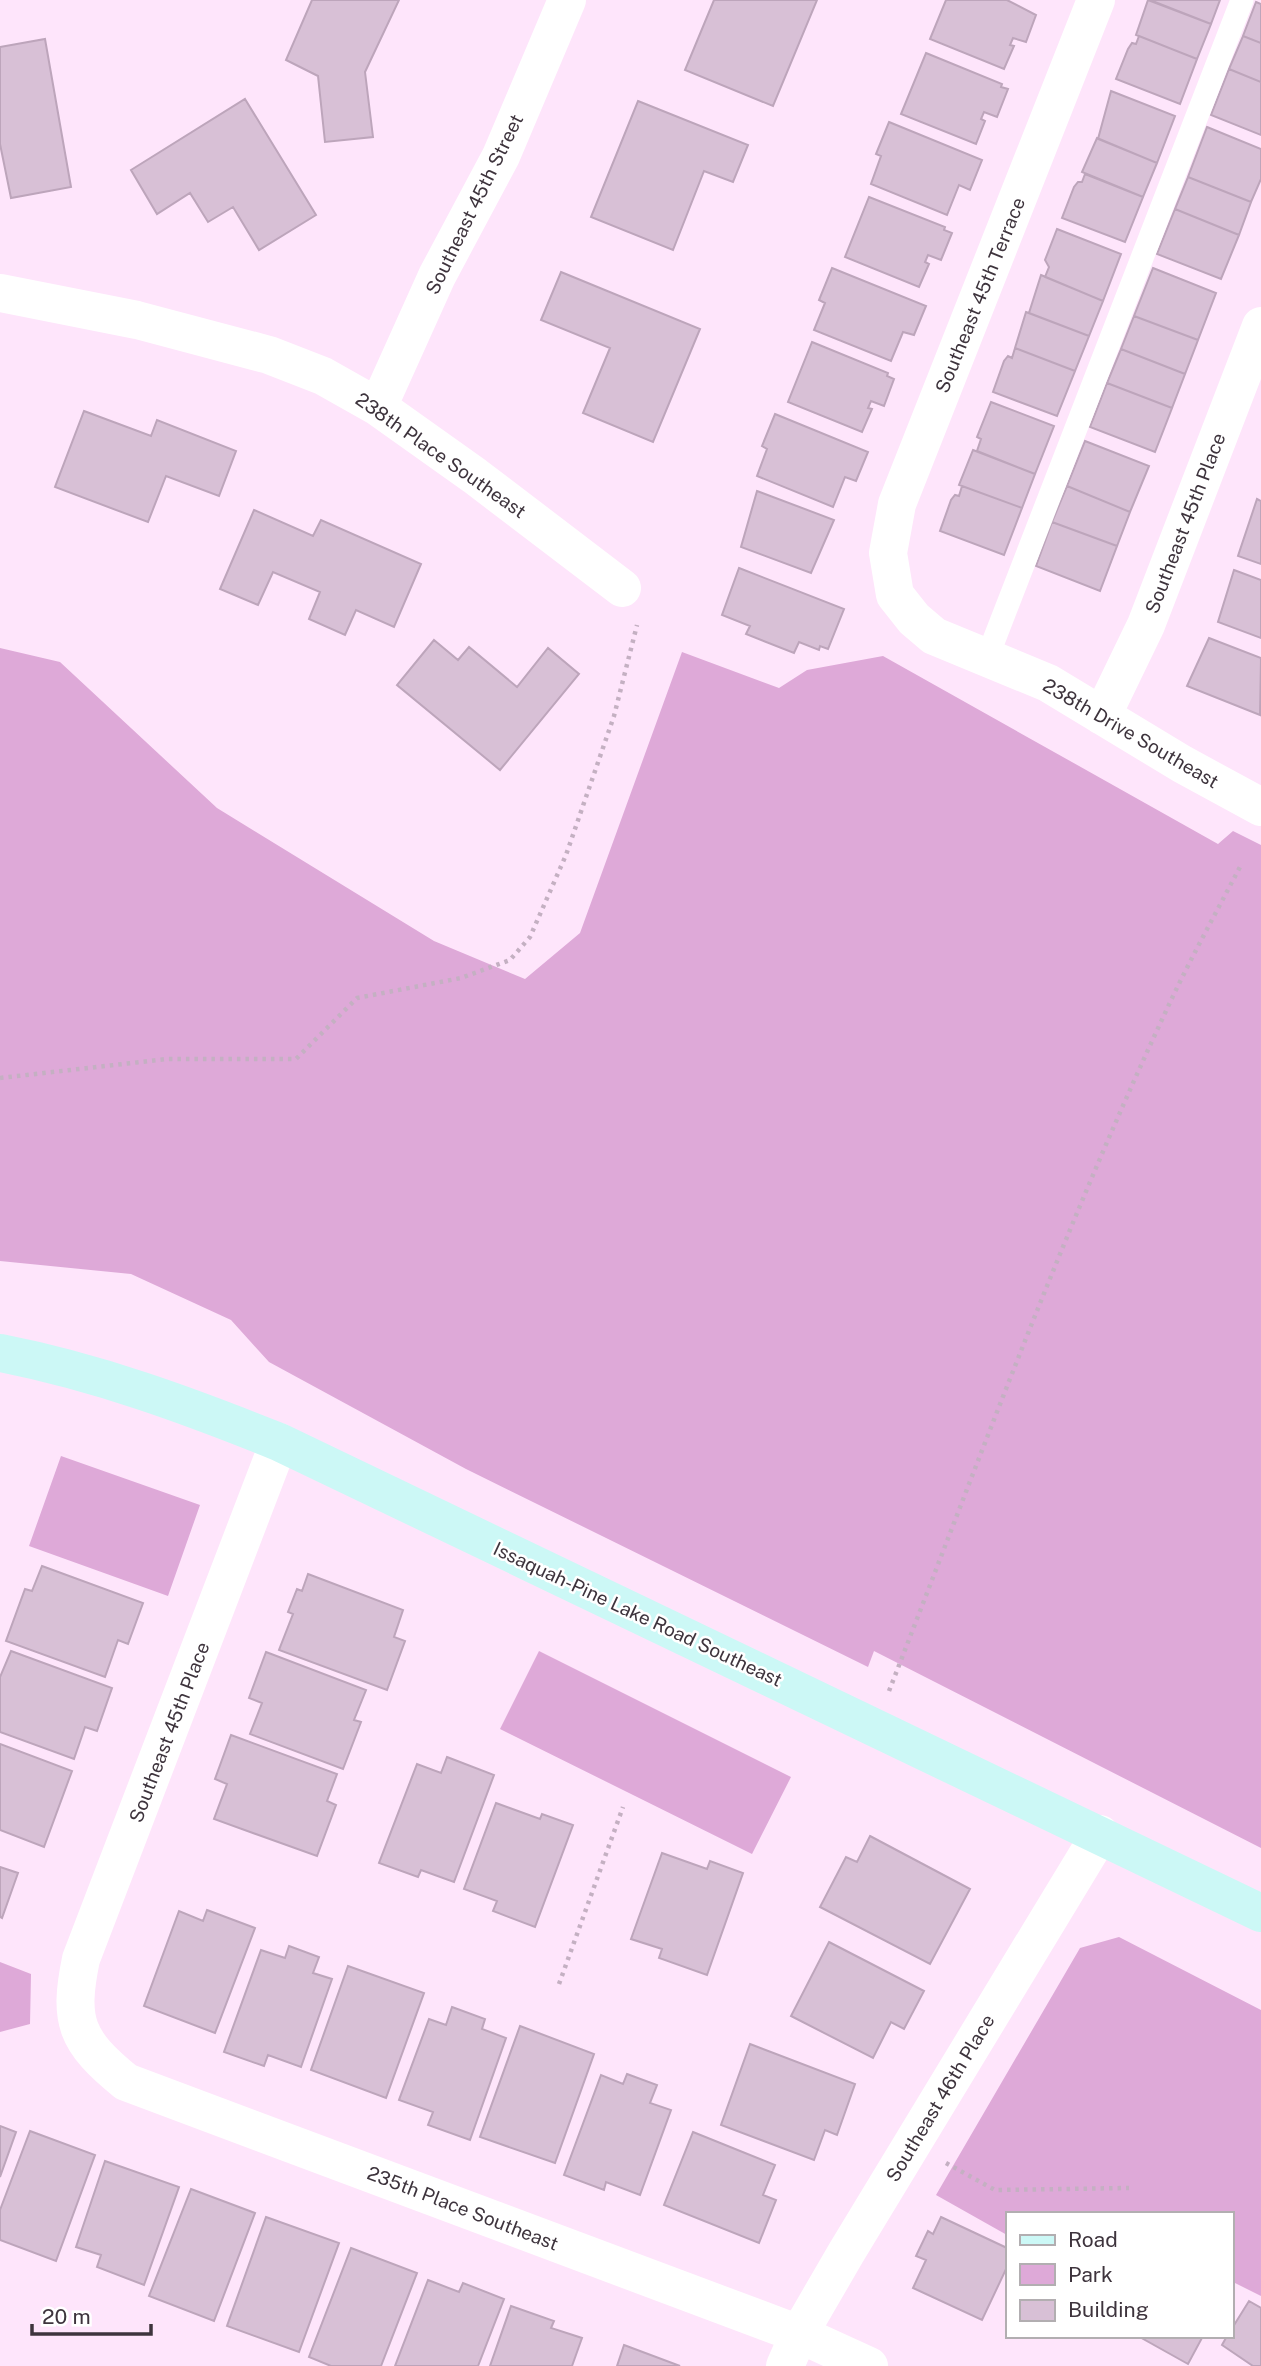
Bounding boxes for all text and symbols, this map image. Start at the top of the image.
street label: Southeast 45th Street [421,110,527,298]
street label: Southeast 45th Terrace [931,194,1029,396]
street label: 238th Place Southeast [352,388,530,522]
street label: Southeast 45th Place [1140,430,1230,616]
street label: 238th Drive Southeast [1039,674,1223,792]
street label: Issaquah-Pine Lake Road Southeast [490,1537,786,1691]
street label: Southeast 45th Place [124,1639,214,1825]
street label: Southeast 46th Place [881,2010,999,2186]
street label: 235th Place Southeast [364,2161,562,2255]
legend [1006,2212,1233,2338]
text: Road [1068,2227,1118,2252]
text: Park [1068,2262,1113,2287]
scale bar [32,2292,150,2336]
text: Building [1068,2297,1149,2322]
text: 20 m [42,2304,91,2329]

